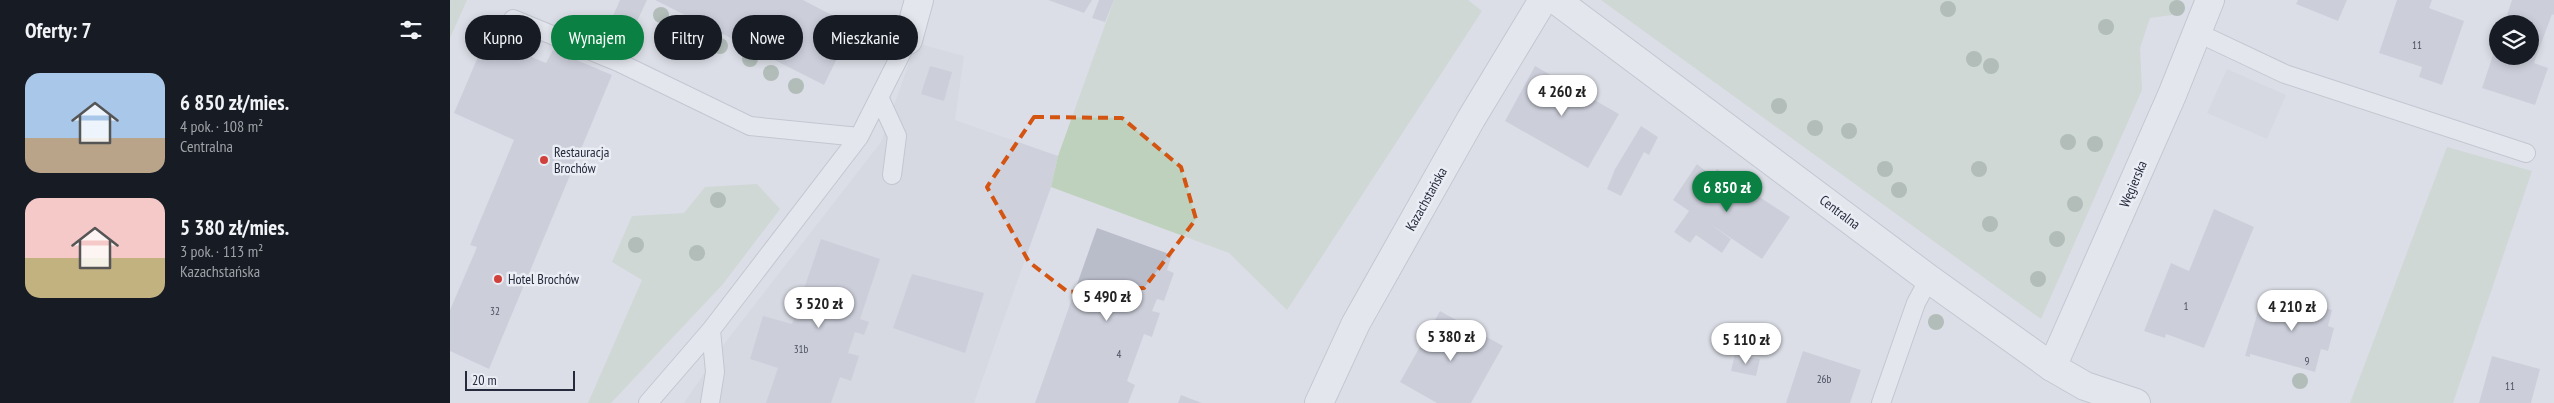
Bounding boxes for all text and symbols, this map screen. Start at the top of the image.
chip: Kupno [465,15,541,60]
chip: Wynajem [551,15,644,60]
chip: Filtry [654,15,722,60]
chip: Nowe [732,15,803,60]
chip: Mieszkanie [813,15,918,60]
map controls [2489,15,2539,65]
button: layers [2489,15,2539,65]
icon: filters [397,16,425,44]
text: Oferty: 7 [25,17,92,44]
house number: 11 [2412,38,2422,52]
pin: 4 260 zł [1510,74,1614,117]
text: 4 260 zł [1538,81,1586,101]
text: 6 850 zł/mies. [180,89,289,116]
icon: home [65,93,125,153]
text: 4 pok. · 108 m² [180,116,263,136]
text: Centralna [180,136,233,156]
place label: Restauracja Brochów [554,143,609,177]
marker: Restauracja Brochów [538,154,550,166]
street label: Węgierska [2115,158,2151,210]
street label: Kazachstańska [1401,164,1451,234]
pin: 6 850 zł [1675,170,1779,213]
text: 6 850 zł [1703,177,1751,197]
street label: Centralna [1816,191,1864,233]
text: 5 380 zł/mies. [180,214,289,241]
icon: home [65,218,125,278]
text: 3 pok. · 113 m² [180,241,263,261]
text: Kazachstańska [180,261,260,281]
place label: Hotel Brochów [508,270,580,288]
marker: Hotel Brochów [492,273,504,285]
pin: 5 490 zł [1055,280,1159,322]
pin: 3 520 zł [767,286,871,329]
text: 5 490 zł [1083,286,1131,306]
pin: 4 210 zł [2240,290,2344,332]
text: 3 520 zł [795,293,843,313]
text: 4 210 zł [2268,296,2316,316]
house number: 1 [2184,299,2189,313]
house number: 32 [490,304,500,318]
pin: 5 380 zł [1399,320,1503,362]
pin: 5 110 zł [1694,322,1798,365]
text: 5 380 zł [1427,326,1475,346]
text: 5 110 zł [1722,329,1770,349]
house number: 31b [794,342,809,356]
house number: 4 [1117,347,1122,361]
house number: 9 [2305,354,2310,368]
scale bar [465,368,575,391]
text: 20 m [472,371,497,389]
house number: 26b [1817,372,1832,386]
house number: 11 [2505,379,2515,393]

